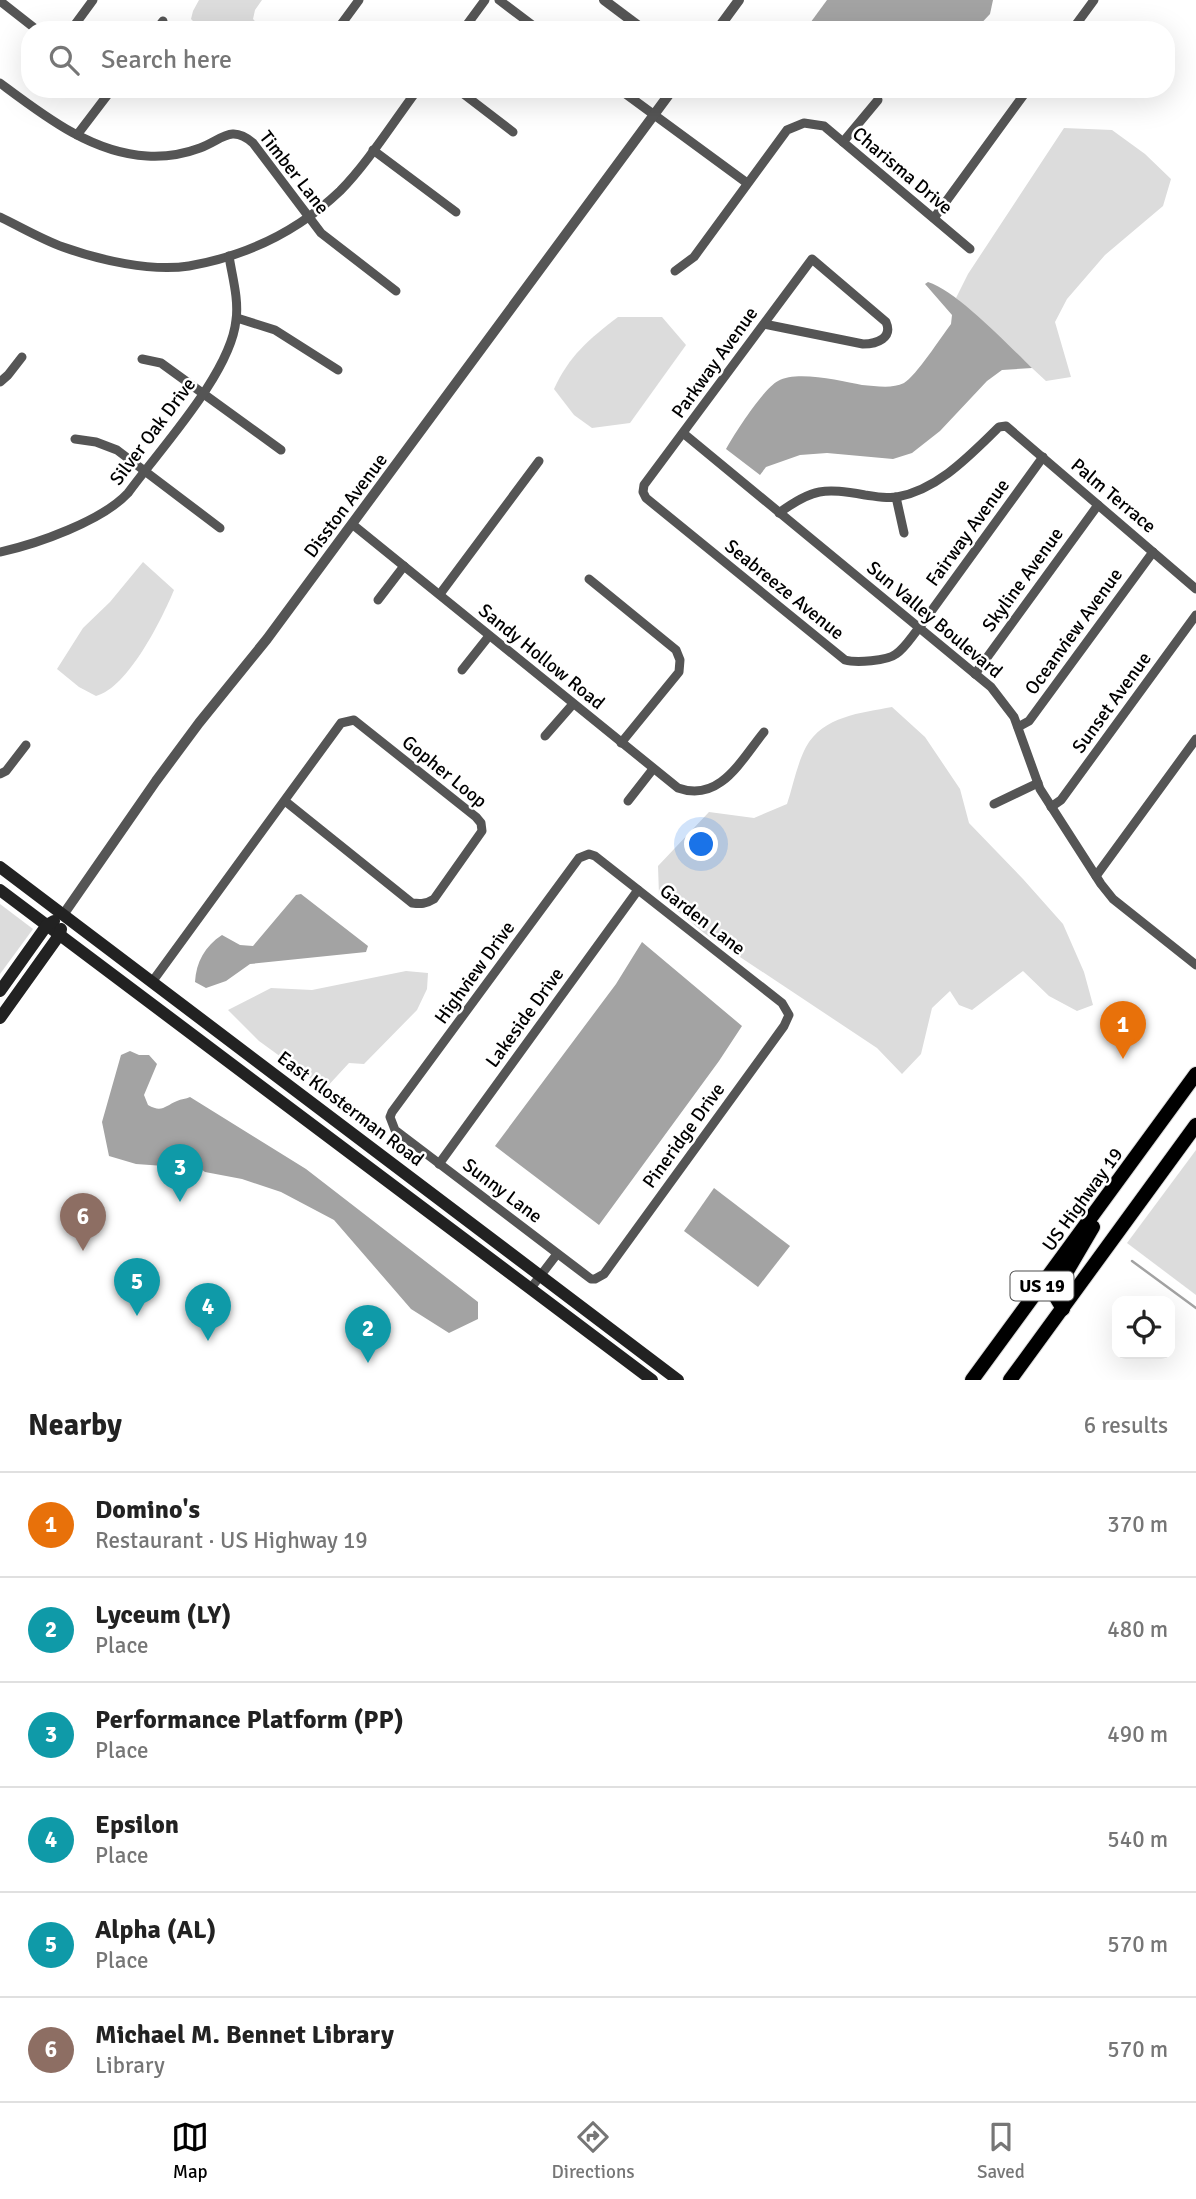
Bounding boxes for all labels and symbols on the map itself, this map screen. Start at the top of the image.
street label: Charisma Drive [847,122,957,220]
street label: Timber Lane [254,126,334,219]
street label: Parkway Avenue [666,302,763,423]
street label: Silver Oak Drive [105,373,201,490]
street label: Disston Avenue [299,449,393,563]
street label: Palm Terrace [1066,453,1161,538]
street label: Fairway Avenue [921,474,1015,591]
street label: Skyline Avenue [977,523,1069,636]
street label: Seabreeze Avenue [720,534,849,645]
street label: Sun Valley Boulevard [862,556,1007,684]
street label: Oceanview Avenue [1020,564,1128,700]
street label: Sandy Hollow Road [473,599,609,715]
street label: Sunset Avenue [1067,647,1157,758]
street label: Gopher Loop [397,730,492,813]
your location [684,827,718,861]
street label: Garden Lane [655,879,750,961]
street label: Highview Drive [429,916,520,1029]
street label: Lakeside Drive [480,963,569,1072]
pin: 1 [1100,1001,1146,1059]
street label: East Klosterman Road [272,1046,428,1172]
street label: Pineridge Drive [637,1078,730,1193]
street label: US Highway 19 [1037,1143,1128,1256]
pin: 3 [157,1144,203,1202]
street label: Sunny Lane [458,1153,547,1229]
pin: 6 [60,1193,106,1251]
pin: 5 [114,1258,160,1316]
road number: US 19 [1010,1272,1074,1301]
pin: 4 [185,1283,231,1341]
pin: 2 [345,1305,391,1363]

